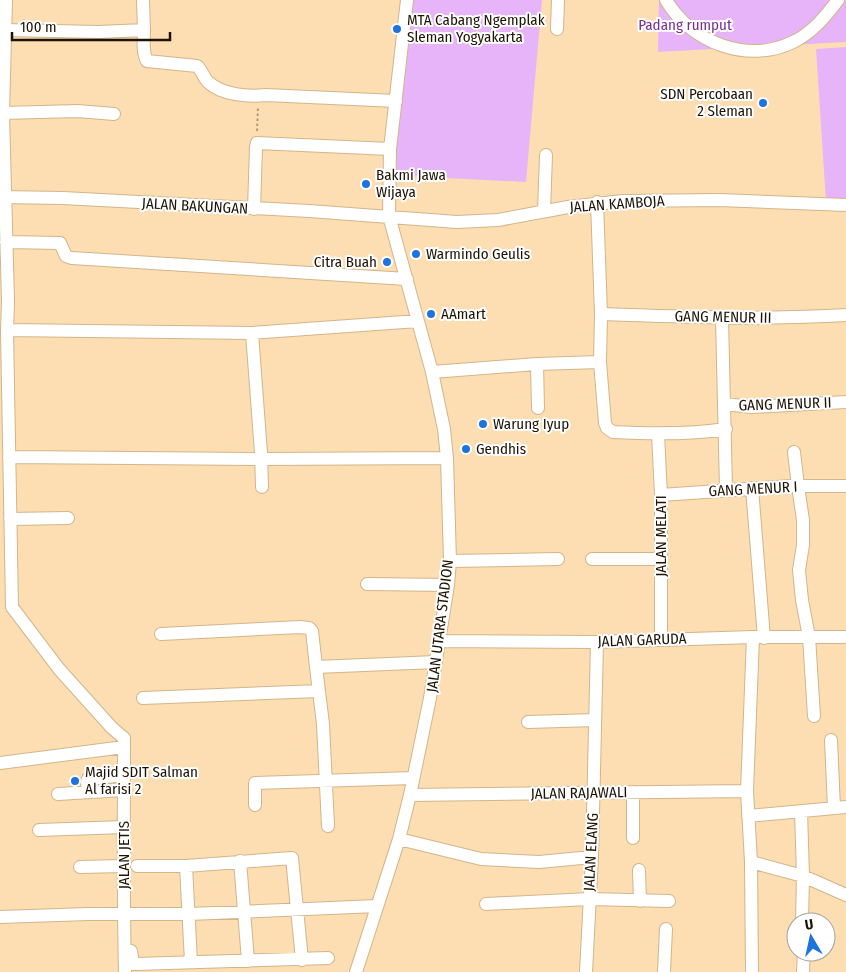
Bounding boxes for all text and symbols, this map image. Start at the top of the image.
scale bar [12,10,170,42]
place label: MTA Cabang Ngemplak Sleman Yogyakarta [407,11,545,46]
park label: Padang rumput [638,16,732,34]
text: 100 m [20,18,57,36]
marker: MTA Cabang Ngemplak Sleman Yogyakarta [391,23,403,35]
place label: SDN Percobaan 2 Sleman [660,85,753,120]
marker: SDN Percobaan 2 Sleman [757,97,769,109]
place label: Bakmi Jawa Wijaya [376,166,446,201]
marker: Bakmi Jawa Wijaya [360,178,372,190]
street label: JALAN KAMBOJA [569,192,665,216]
street label: JALAN BAKUNGAN [141,194,249,218]
place label: Warmindo Geulis [426,245,530,263]
marker: Warmindo Geulis [410,248,422,260]
place label: Citra Buah [314,253,377,271]
marker: Citra Buah [381,256,393,268]
place label: AAmart [441,305,486,323]
street label: GANG MENUR III [674,307,772,327]
marker: AAmart [425,308,437,320]
street label: GANG MENUR II [738,393,832,415]
place label: Warung Iyup [493,415,569,433]
marker: Warung Iyup [477,418,489,430]
place label: Gendhis [476,440,526,458]
marker: Gendhis [460,443,472,455]
street label: GANG MENUR I [708,478,798,500]
street label: JALAN MELATI [652,495,670,577]
street label: JALAN UTARA STADION [423,558,457,694]
street label: JALAN GARUDA [597,629,687,651]
place label: Majid SDIT Salman Al farisi 2 [85,763,198,798]
marker: Majid SDIT Salman Al farisi 2 [69,775,81,787]
street label: JALAN RAJAWALI [530,783,628,803]
street label: JALAN ELANG [580,812,602,892]
street label: JALAN JETIS [115,821,133,889]
north arrow [786,912,836,962]
text: U [804,916,814,934]

